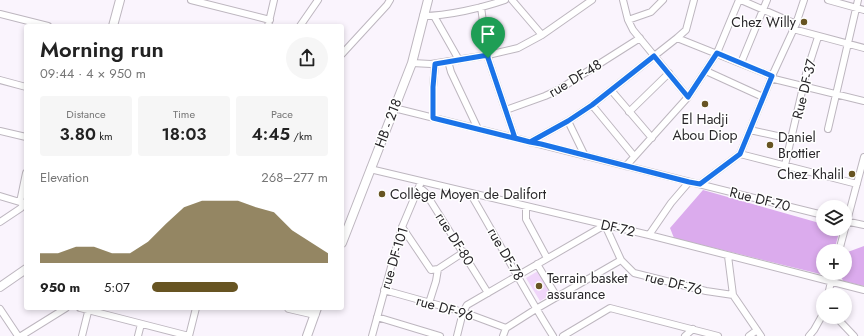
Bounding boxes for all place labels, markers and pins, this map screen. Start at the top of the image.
place label: Chez Willy [731,12,797,32]
pin [471,17,505,58]
marker: Chez Willy [799,17,809,27]
marker: El Hadji Abou Diop [700,99,710,109]
place label: El Hadji Abou Diop [672,109,738,145]
place label: Daniel Brottier [778,127,821,163]
marker: Daniel Brottier [765,140,775,150]
place label: Chez Khalil [777,164,844,184]
marker: Chez Khalil [847,169,857,179]
place label: Collège Moyen de Dalifort [390,184,547,204]
marker: Collège Moyen de Dalifort [377,189,387,199]
place label: Terrain basket assurance [547,268,628,304]
marker: Terrain basket assurance [534,281,544,291]

